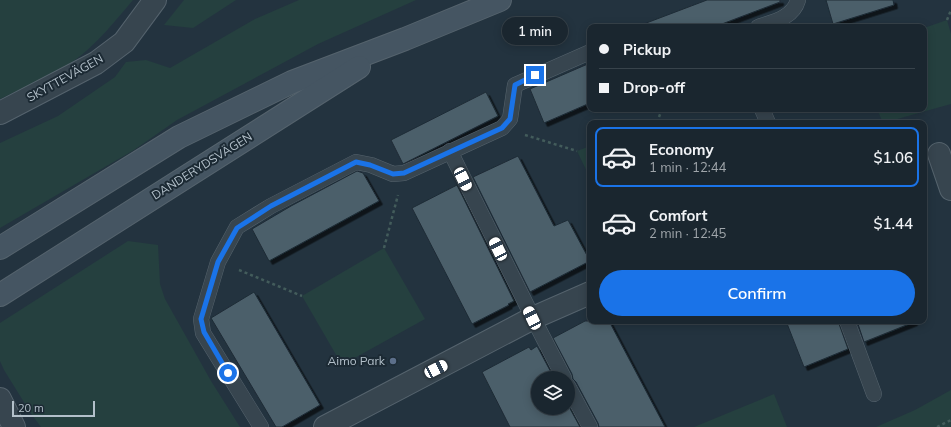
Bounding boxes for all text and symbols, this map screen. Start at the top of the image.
callout: 1 min [502,17,568,45]
text: 1 min [518,23,552,39]
text: Pickup [623,40,671,59]
street label: SKYTTEVÄGEN [24,50,106,105]
route end [526,66,544,84]
text: Drop-off [623,78,685,97]
street label: DANDERYDSVÄGEN [149,129,255,203]
icon: car [601,139,637,175]
text: Economy [649,140,714,159]
text: $1.06 [873,148,913,167]
text: 1 min · 12:44 [649,159,726,175]
car [452,166,474,192]
icon: car [601,205,637,241]
text: Comfort [649,206,707,225]
text: $1.44 [873,214,913,233]
text: 2 min · 12:45 [649,225,726,241]
car [487,236,509,262]
button: Confirm [599,270,915,316]
car [521,305,543,331]
place label: Aimo Park [328,353,386,368]
marker: Aimo Park [388,356,398,366]
car [423,358,449,380]
route start [219,364,237,382]
map controls [531,371,575,415]
button: layers [531,371,575,415]
scale bar [12,399,95,418]
text: 20 m [18,401,44,415]

